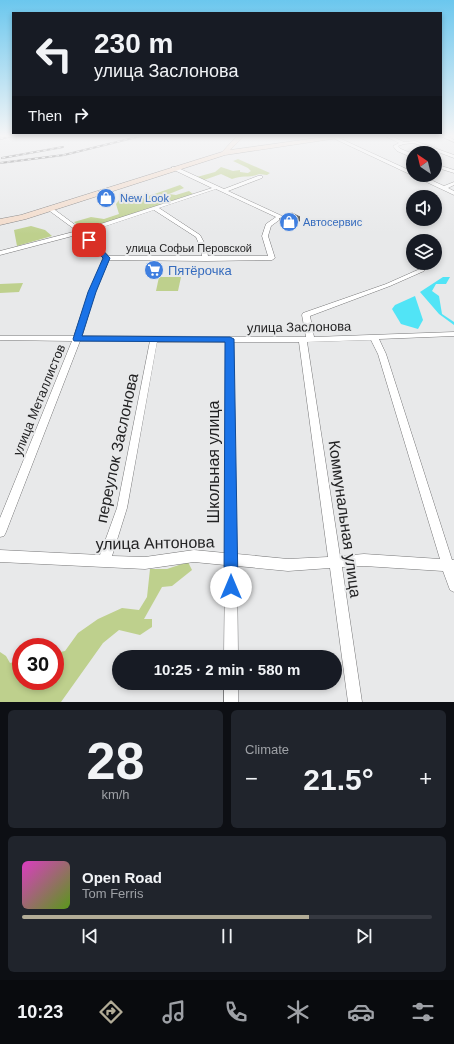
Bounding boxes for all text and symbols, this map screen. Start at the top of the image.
icon: left [28,28,80,80]
text: 230 m [94,28,173,59]
text: улица Заслонова [94,61,238,81]
icon: right [70,104,92,126]
text: Then [28,107,62,124]
north arrow [406,146,442,182]
map controls [406,146,442,270]
shop icon: New Look [95,187,117,209]
button: sound [406,190,442,226]
place label: New Look [120,192,169,204]
shop icon: Автосервис [278,211,300,233]
place label: Автосервис [303,216,363,228]
pin [72,223,106,257]
icon: arrive [78,229,100,251]
button: layers [406,234,442,270]
street label: улица Софьи Перовской [126,242,252,254]
supermarket icon: Пятёрочка [143,259,165,281]
place label: Пятёрочка [168,263,232,278]
street label: улица Заслонова [247,319,352,335]
street label: улица Металлистов [10,342,68,458]
street label: переулок Заслонова [93,371,141,524]
street label: Школьная улица [205,400,222,523]
street label: Коммунальная улица [326,439,364,599]
street label: улица Антонова [95,533,215,553]
position arrow [210,566,252,608]
speed limit sign: 30 [12,638,64,690]
text: 10:25 · 2 min · 580 m [154,661,300,678]
text: 28 [87,732,144,790]
text: Climate [245,742,289,757]
text: 21.5° [303,763,374,796]
text: − [245,766,258,791]
text: + [419,766,432,791]
text: km/h [101,787,130,802]
text: Open Road [82,869,162,886]
text: Tom Ferris [82,886,143,901]
icon: previous [79,925,101,947]
icon: pause [216,925,238,947]
icon: next [353,925,375,947]
icon: directions [97,998,125,1026]
icon: music [160,998,188,1026]
icon: phone [222,998,250,1026]
icon: climate [284,998,312,1026]
icon: car [347,998,375,1026]
icon: filters [409,998,437,1026]
text: 10:23 [17,1002,63,1022]

